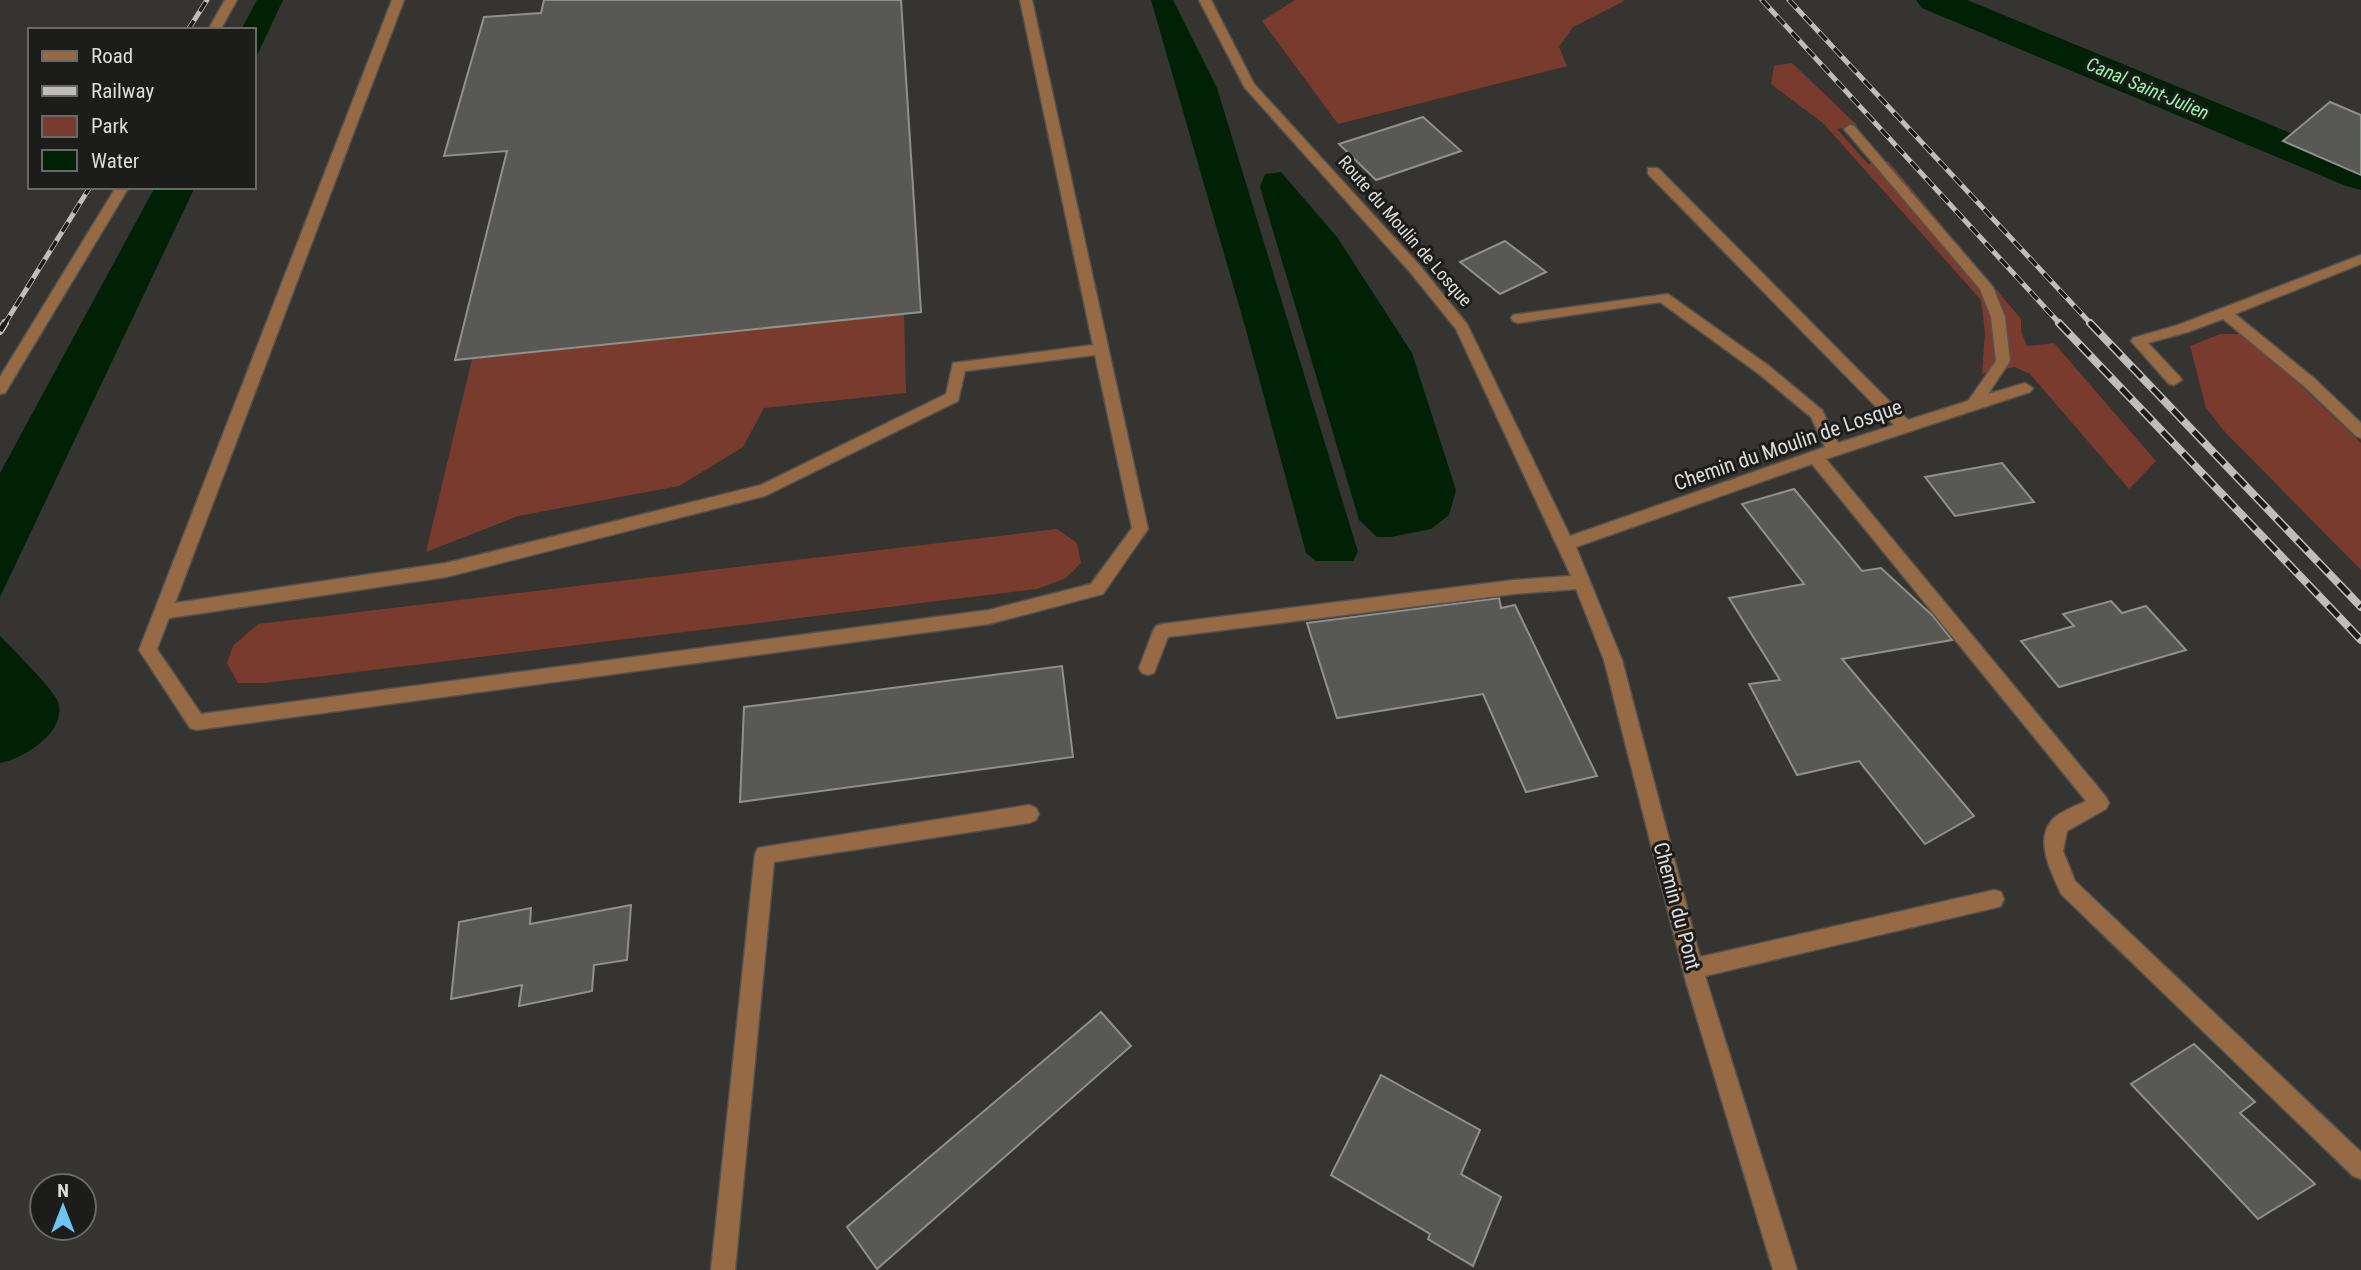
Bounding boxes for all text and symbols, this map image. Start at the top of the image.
legend [28,28,256,189]
text: Road [91,44,133,68]
water label: Canal Saint-Julien [2083,52,2213,125]
text: Railway [91,79,154,103]
text: Park [91,114,129,138]
text: Water [91,149,139,173]
street label: Route du Moulin de Losque [1334,151,1477,310]
street label: Chemin du Moulin de Losque [1671,395,1905,495]
street label: Chemin du Pont [1648,839,1706,973]
north arrow [28,1172,98,1242]
text: N [57,1179,69,1202]

